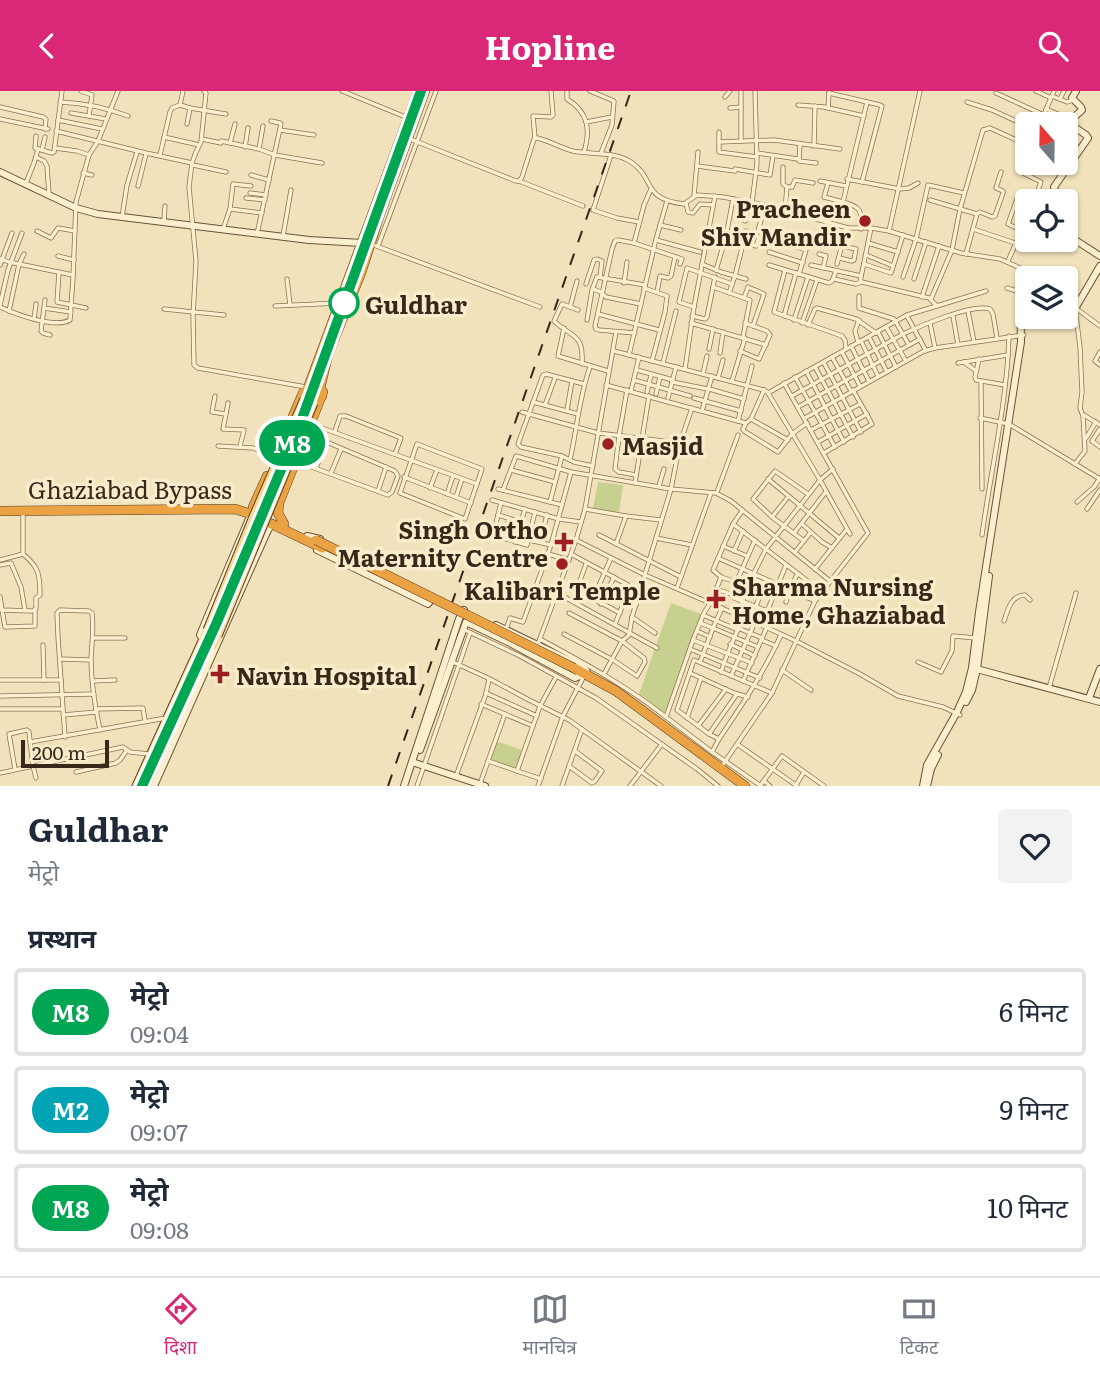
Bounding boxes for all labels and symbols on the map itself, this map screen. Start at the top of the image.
north arrow [1015,112,1078,175]
place label: Pracheen Shiv Mandir [701,190,851,253]
marker: Pracheen Shiv Mandir [857,213,873,229]
place label: Guldhar [365,286,467,321]
marker: Guldhar [329,288,359,318]
line badge: M8 [260,420,324,466]
place label: Masjid [622,427,704,462]
marker: Masjid [600,436,616,452]
street label: Ghaziabad Bypass [28,471,232,506]
place label: Singh Ortho Maternity Centre [337,511,548,574]
marker: Singh Ortho Maternity Centre [554,532,574,552]
marker: Kalibari Temple [554,556,570,572]
place label: Sharma Nursing Home, Ghaziabad [732,568,946,631]
place label: Kalibari Temple [464,572,660,607]
marker: Sharma Nursing Home, Ghaziabad [706,589,726,609]
place label: Navin Hospital [236,657,417,692]
marker: Navin Hospital [210,664,230,684]
scale bar [21,737,108,769]

